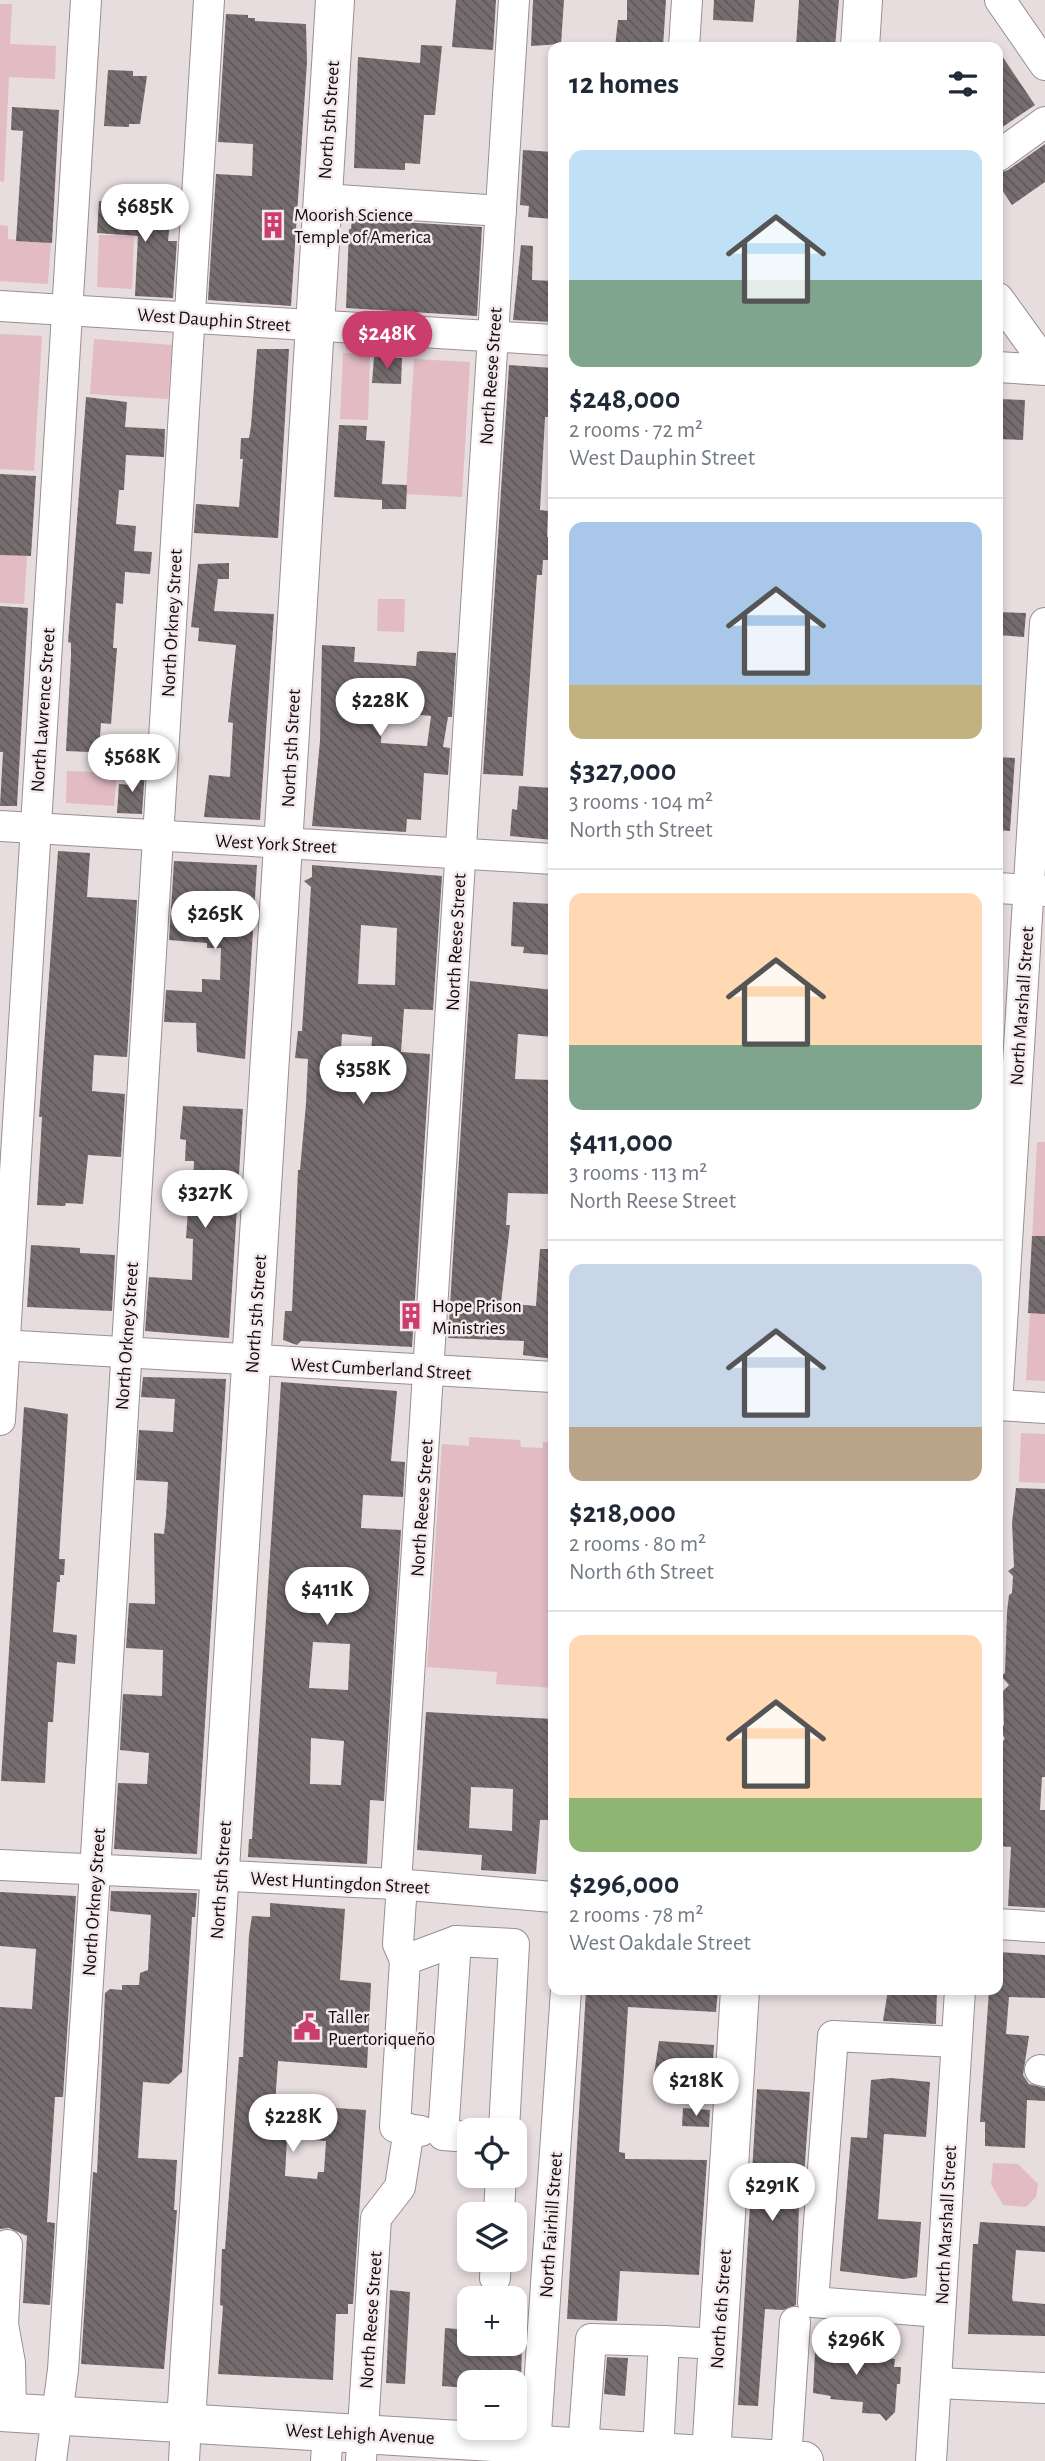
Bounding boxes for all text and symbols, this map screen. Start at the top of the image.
street label: North 5th Street [316,60,343,180]
icon: filters [944,65,982,103]
text: 12 homes [569,69,679,99]
pin: $685K [96,184,194,244]
text: $685K [117,195,173,218]
icon: home [713,196,839,322]
place label: Moorish Science Temple of America [294,206,432,247]
building icon: Moorish Science Temple of America [258,210,288,240]
street label: West Dauphin Street [137,306,291,335]
street label: North Reese Street [477,307,506,446]
pin: $248K [338,312,436,371]
text: $248K [358,322,416,345]
text: $248,000 [569,384,680,414]
text: 2 rooms · 72 m² [569,419,703,442]
text: West Dauphin Street [569,447,755,470]
street label: North Orkney Street [159,548,186,698]
icon: home [713,568,839,694]
street label: North Lawrence Street [28,627,59,793]
pin: $228K [331,678,429,738]
street label: North 5th Street [279,688,304,808]
text: $228K [352,689,408,712]
pin: $568K [83,734,181,794]
text: $568K [104,745,160,768]
text: $327,000 [569,756,676,786]
text: 3 rooms · 104 m² [569,791,713,814]
text: North 5th Street [569,819,713,842]
street label: West York Street [215,832,337,857]
street label: North Reese Street [443,873,470,1011]
pin: $265K [166,892,264,951]
text: $265K [187,902,243,925]
street label: North Marshall Street [1007,926,1038,1086]
icon: home [713,939,839,1065]
pin: $358K [314,1046,412,1106]
text: $358K [336,1057,390,1080]
text: $411,000 [569,1127,673,1157]
text: 3 rooms · 113 m² [569,1162,707,1185]
pin: $327K [156,1170,254,1230]
text: $327K [178,1181,232,1204]
text: North Reese Street [569,1190,736,1213]
street label: North 5th Street [243,1254,270,1374]
street label: North Orkney Street [113,1261,142,1411]
place label: Hope Prison Ministries [432,1297,522,1338]
building icon: Hope Prison Ministries [396,1301,426,1331]
icon: home [713,1310,839,1436]
street label: West Cumberland Street [290,1355,472,1384]
street label: North Reese Street [408,1439,437,1578]
text: $218,000 [569,1498,676,1528]
text: 2 rooms · 80 m² [569,1533,706,1556]
text: North 6th Street [569,1561,714,1584]
pin: $411K [278,1568,376,1627]
text: $411K [301,1578,353,1601]
icon: home [713,1681,839,1807]
street label: North 5th Street [208,1820,235,1940]
street label: North Orkney Street [80,1827,109,1977]
street label: West Huntingdon Street [250,1869,430,1898]
text: $296,000 [569,1869,679,1899]
text: 2 rooms · 78 m² [569,1904,704,1927]
text: West Oakdale Street [569,1932,751,1955]
place label: Taller Puertoriqueño [328,2008,435,2049]
public building icon: Taller Puertoriqueño [292,2012,322,2042]
pin: $218K [647,2058,745,2118]
text: $218K [669,2069,723,2092]
pin: $228K [244,2094,342,2154]
text: $228K [265,2105,321,2128]
map controls [457,2118,527,2440]
button: locate [457,2118,527,2188]
street label: North Marshall Street [933,2145,960,2305]
street label: North Fairhill Street [537,2152,566,2299]
pin: $291K [723,2164,821,2223]
text: $291K [745,2174,799,2197]
button: layers [457,2202,527,2272]
street label: North 6th Street [708,2249,735,2369]
street label: North Reese Street [357,2251,386,2390]
button: + [457,2286,527,2356]
pin: $296K [807,2318,905,2377]
text: $296K [828,2328,884,2351]
button: − [457,2370,527,2440]
street label: West Lehigh Avenue [285,2421,435,2448]

